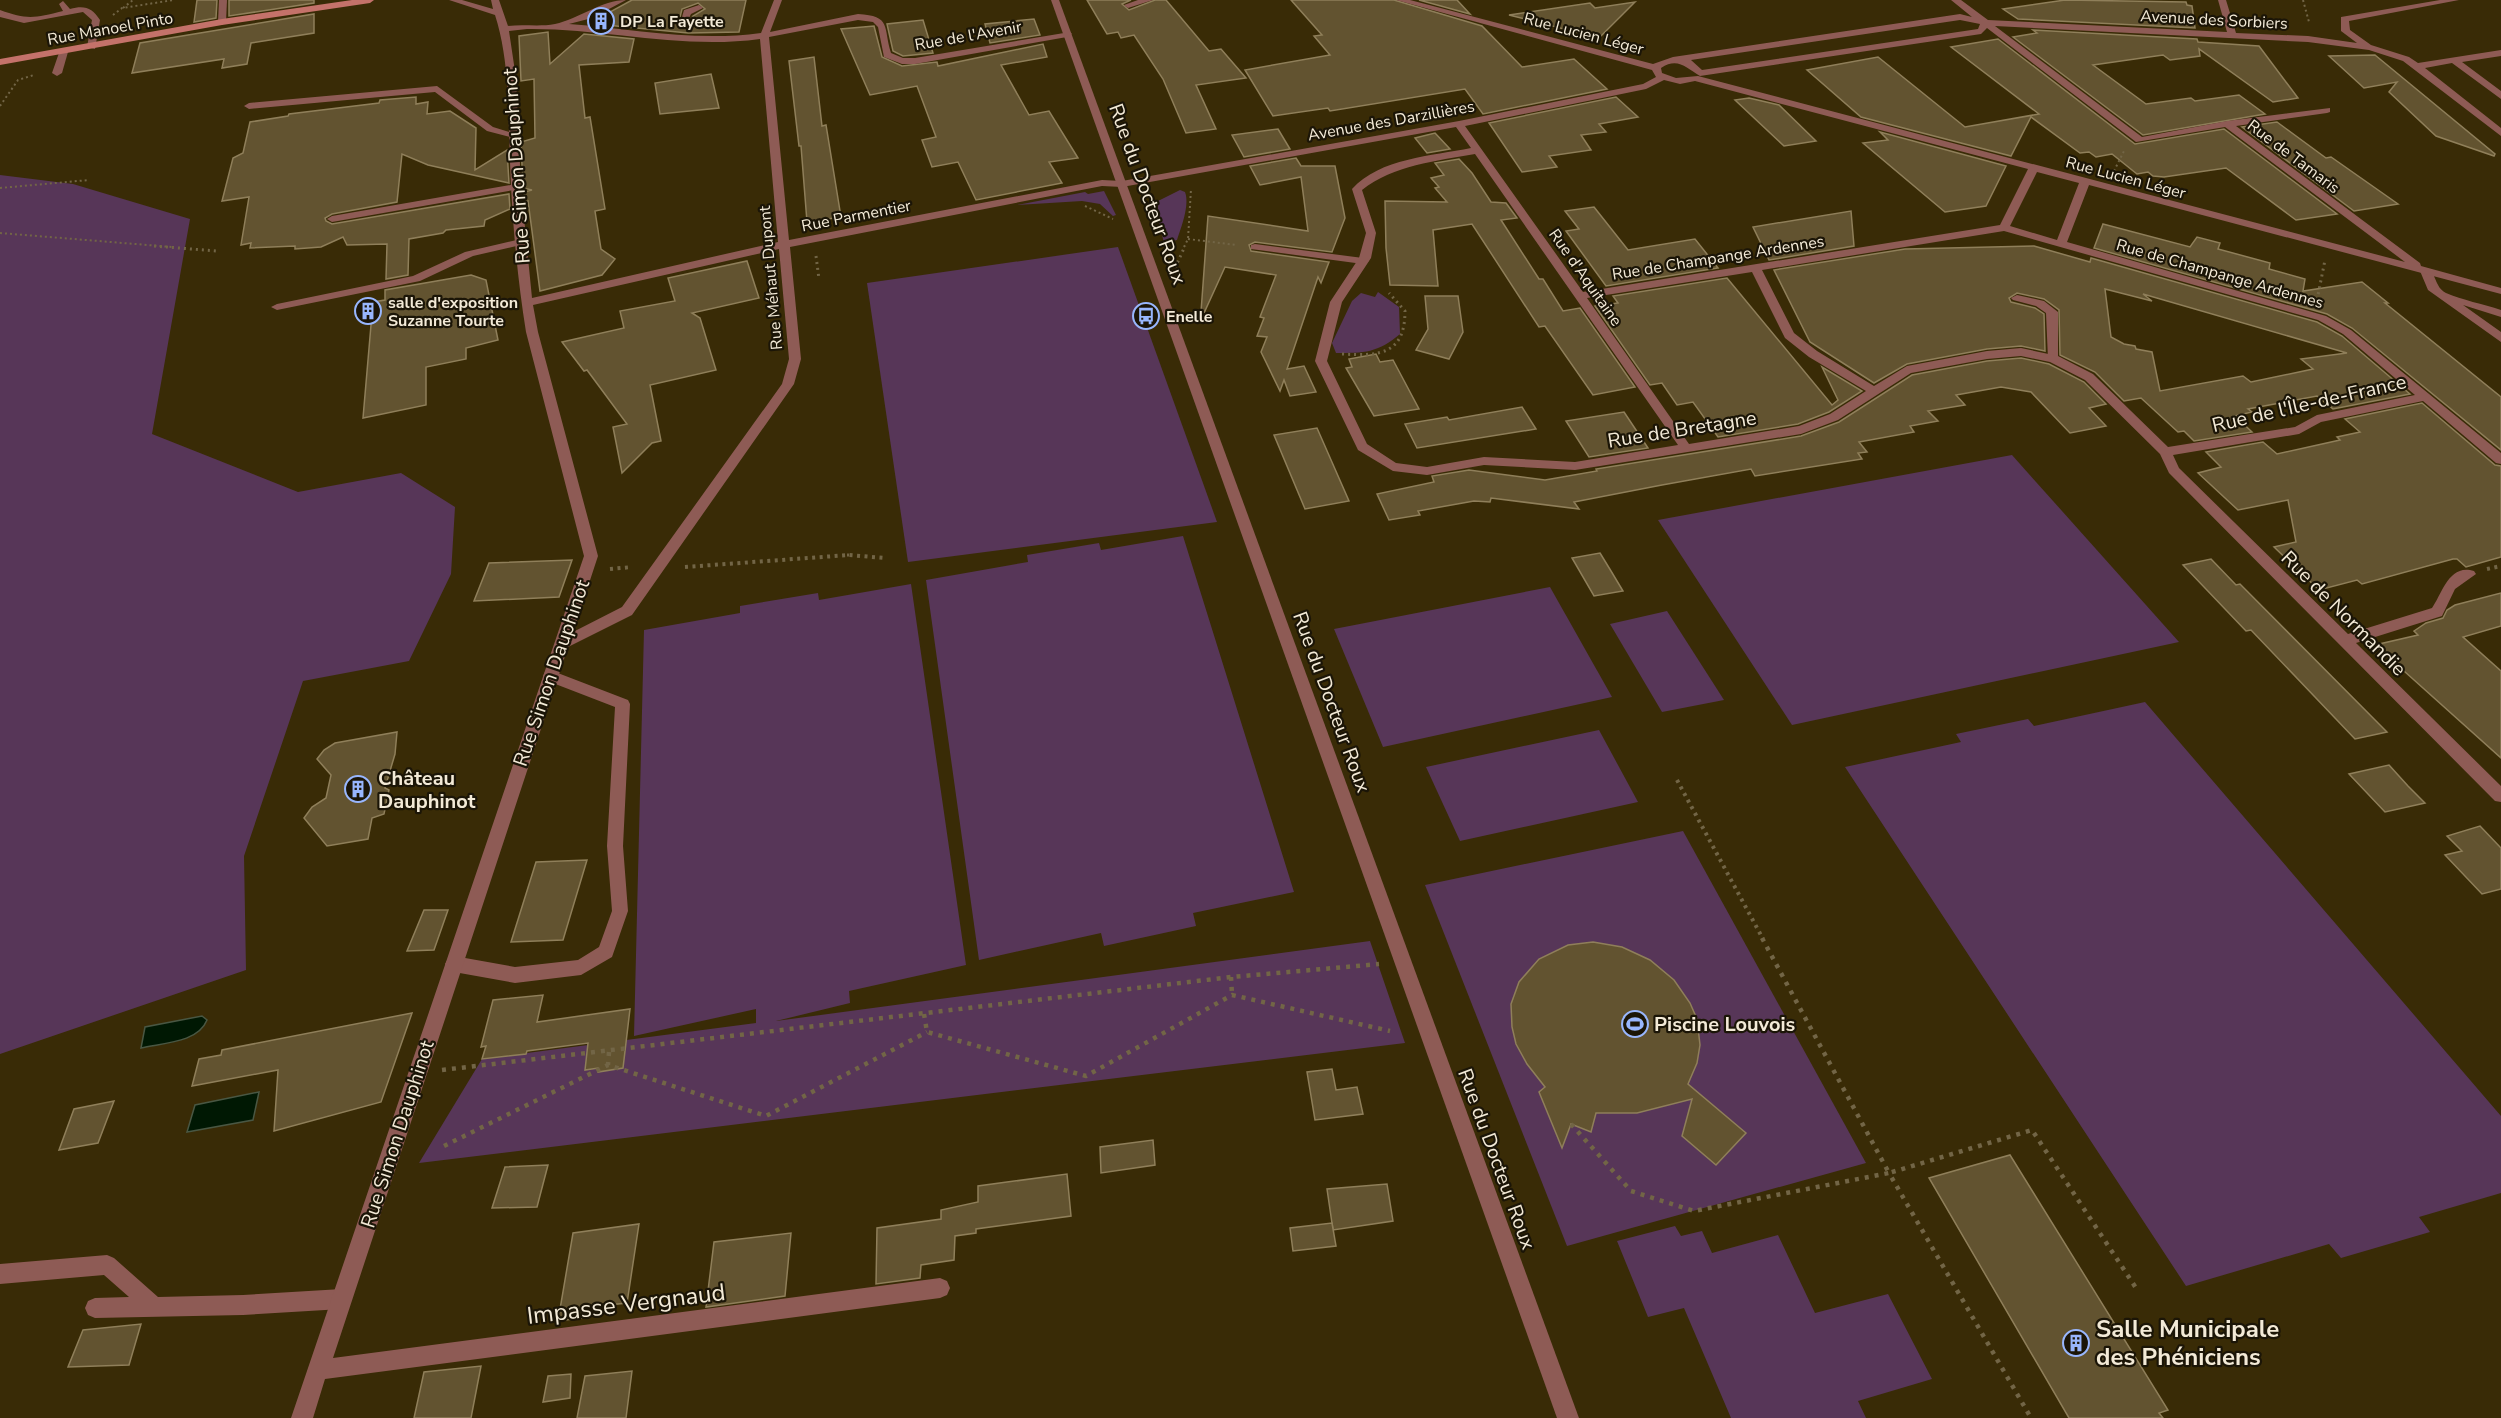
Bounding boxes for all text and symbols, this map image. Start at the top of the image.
street label: Avenue des Sorbiers [2140,5,2288,35]
building icon: DP La Fayette [586,6,616,36]
street label: Rue Manoel Pinto [46,7,175,51]
street label: Rue Lucien Léger [1521,7,1646,61]
place label: DP La Fayette [620,11,724,33]
street label: Rue de l'Avenir [913,16,1024,56]
street label: Rue Simon Dauphinot [496,66,537,265]
street label: Avenue des Darzillières [1306,95,1476,146]
street label: Rue du Docteur Roux [1102,100,1193,289]
street label: Rue de Tamaris [2243,115,2344,199]
street label: Rue Lucien Léger [2063,151,2188,205]
street label: Rue Parmentier [800,195,913,237]
street label: Rue Méhaut Dupont [754,205,788,351]
street label: Rue d'Aquitaine [1543,225,1627,331]
street label: Rue de Champange Ardennes [1610,230,1826,286]
street label: Rue de Champange Ardennes [2113,234,2326,314]
place label: salle d'exposition Suzanne Tourte [388,292,518,332]
building icon: salle d'exposition Suzanne Tourte [353,296,383,326]
bus stop icon: Enelle [1131,301,1161,331]
place label: Enelle [1166,306,1213,328]
street label: Rue de l'Île-de-France [2209,368,2409,439]
street label: Rue de Bretagne [1606,404,1758,455]
street label: Rue de Normandie [2275,545,2412,682]
street label: Rue Simon Dauphinot [507,575,596,770]
street label: Rue du Docteur Roux [1286,608,1377,797]
place label: Château Dauphinot [378,765,476,815]
building icon: Château Dauphinot [343,774,373,804]
sports icon: Piscine Louvois [1620,1009,1650,1039]
place label: Piscine Louvois [1654,1011,1796,1038]
street label: Rue Simon Dauphinot [354,1036,441,1231]
street label: Rue du Docteur Roux [1451,1065,1542,1254]
street label: Impasse Vergnaud [525,1276,727,1332]
place label: Salle Municipale des Phéniciens [2096,1313,2279,1373]
building icon: Salle Municipale des Phéniciens [2061,1328,2091,1358]

